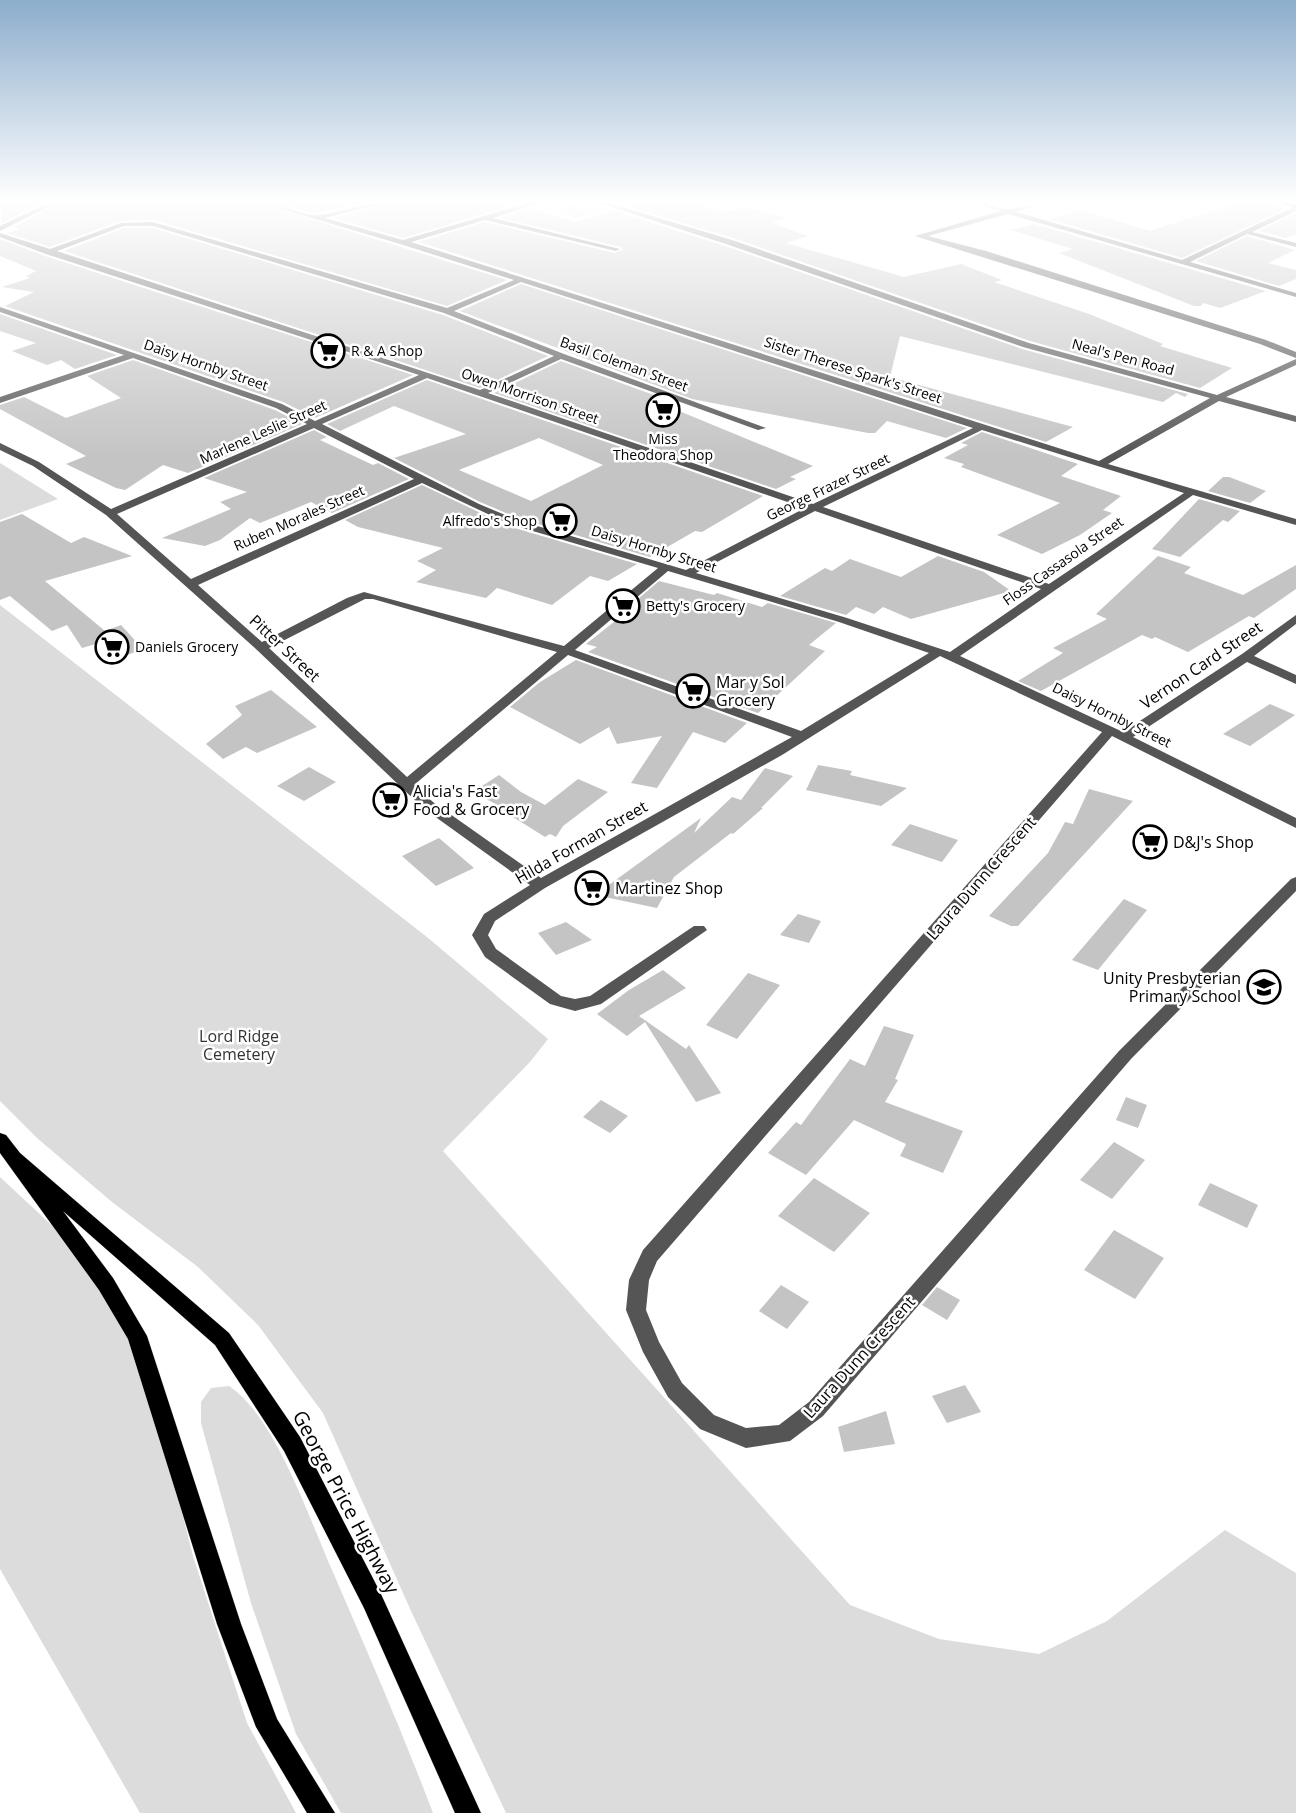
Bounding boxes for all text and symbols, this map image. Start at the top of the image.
street label: Basil Coleman Street [558,332,691,396]
street label: Sister Therese Spark's Street [762,332,944,407]
supermarket icon: R & A Shop [310,333,346,369]
street label: Daisy Hornby Street [142,334,271,395]
street label: Neal's Pen Road [1070,334,1176,379]
place label: R & A Shop [351,341,423,360]
street label: Owen Morrison Street [459,363,601,428]
supermarket icon: Miss Theodora Shop [645,392,681,428]
street label: Marlene Leslie Street [196,395,329,468]
place label: Miss Theodora Shop [613,429,713,464]
street label: George Frazer Street [763,448,893,525]
street label: Ruben Morales Street [230,480,367,555]
supermarket icon: Alfredo's Shop [542,503,578,539]
place label: Alfredo's Shop [443,511,537,530]
street label: Floss Cassasola Street [999,512,1127,609]
street label: Daisy Hornby Street [589,520,719,577]
supermarket icon: Betty's Grocery [605,588,641,624]
place label: Betty's Grocery [646,596,746,615]
street label: Pitter Street [245,609,325,687]
street label: Vernon Card Street [1136,616,1267,714]
supermarket icon: Daniels Grocery [94,629,130,665]
place label: Daniels Grocery [135,637,239,656]
place label: Mar y Sol Grocery [716,671,785,711]
supermarket icon: Mar y Sol Grocery [675,673,711,709]
street label: Daisy Hornby Street [1050,677,1175,752]
place label: Alicia's Fast Food & Grocery [413,780,530,820]
supermarket icon: Alicia's Fast Food & Grocery [372,782,408,818]
street label: Hilda Forman Street [511,795,651,889]
street label: Laura Dunn Crescent [921,811,1041,945]
supermarket icon: D&J's Shop [1132,824,1168,860]
place label: D&J's Shop [1173,831,1254,853]
supermarket icon: Martinez Shop [574,870,610,906]
place label: Martinez Shop [615,877,723,899]
place label: Unity Presbyterian Primary School [1103,967,1241,1007]
school or university icon: Unity Presbyterian Primary School [1246,969,1282,1005]
park label: Lord Ridge Cemetery [199,1025,279,1065]
street label: Laura Dunn Crescent [798,1291,920,1423]
street label: George Price Highway [287,1405,407,1599]

